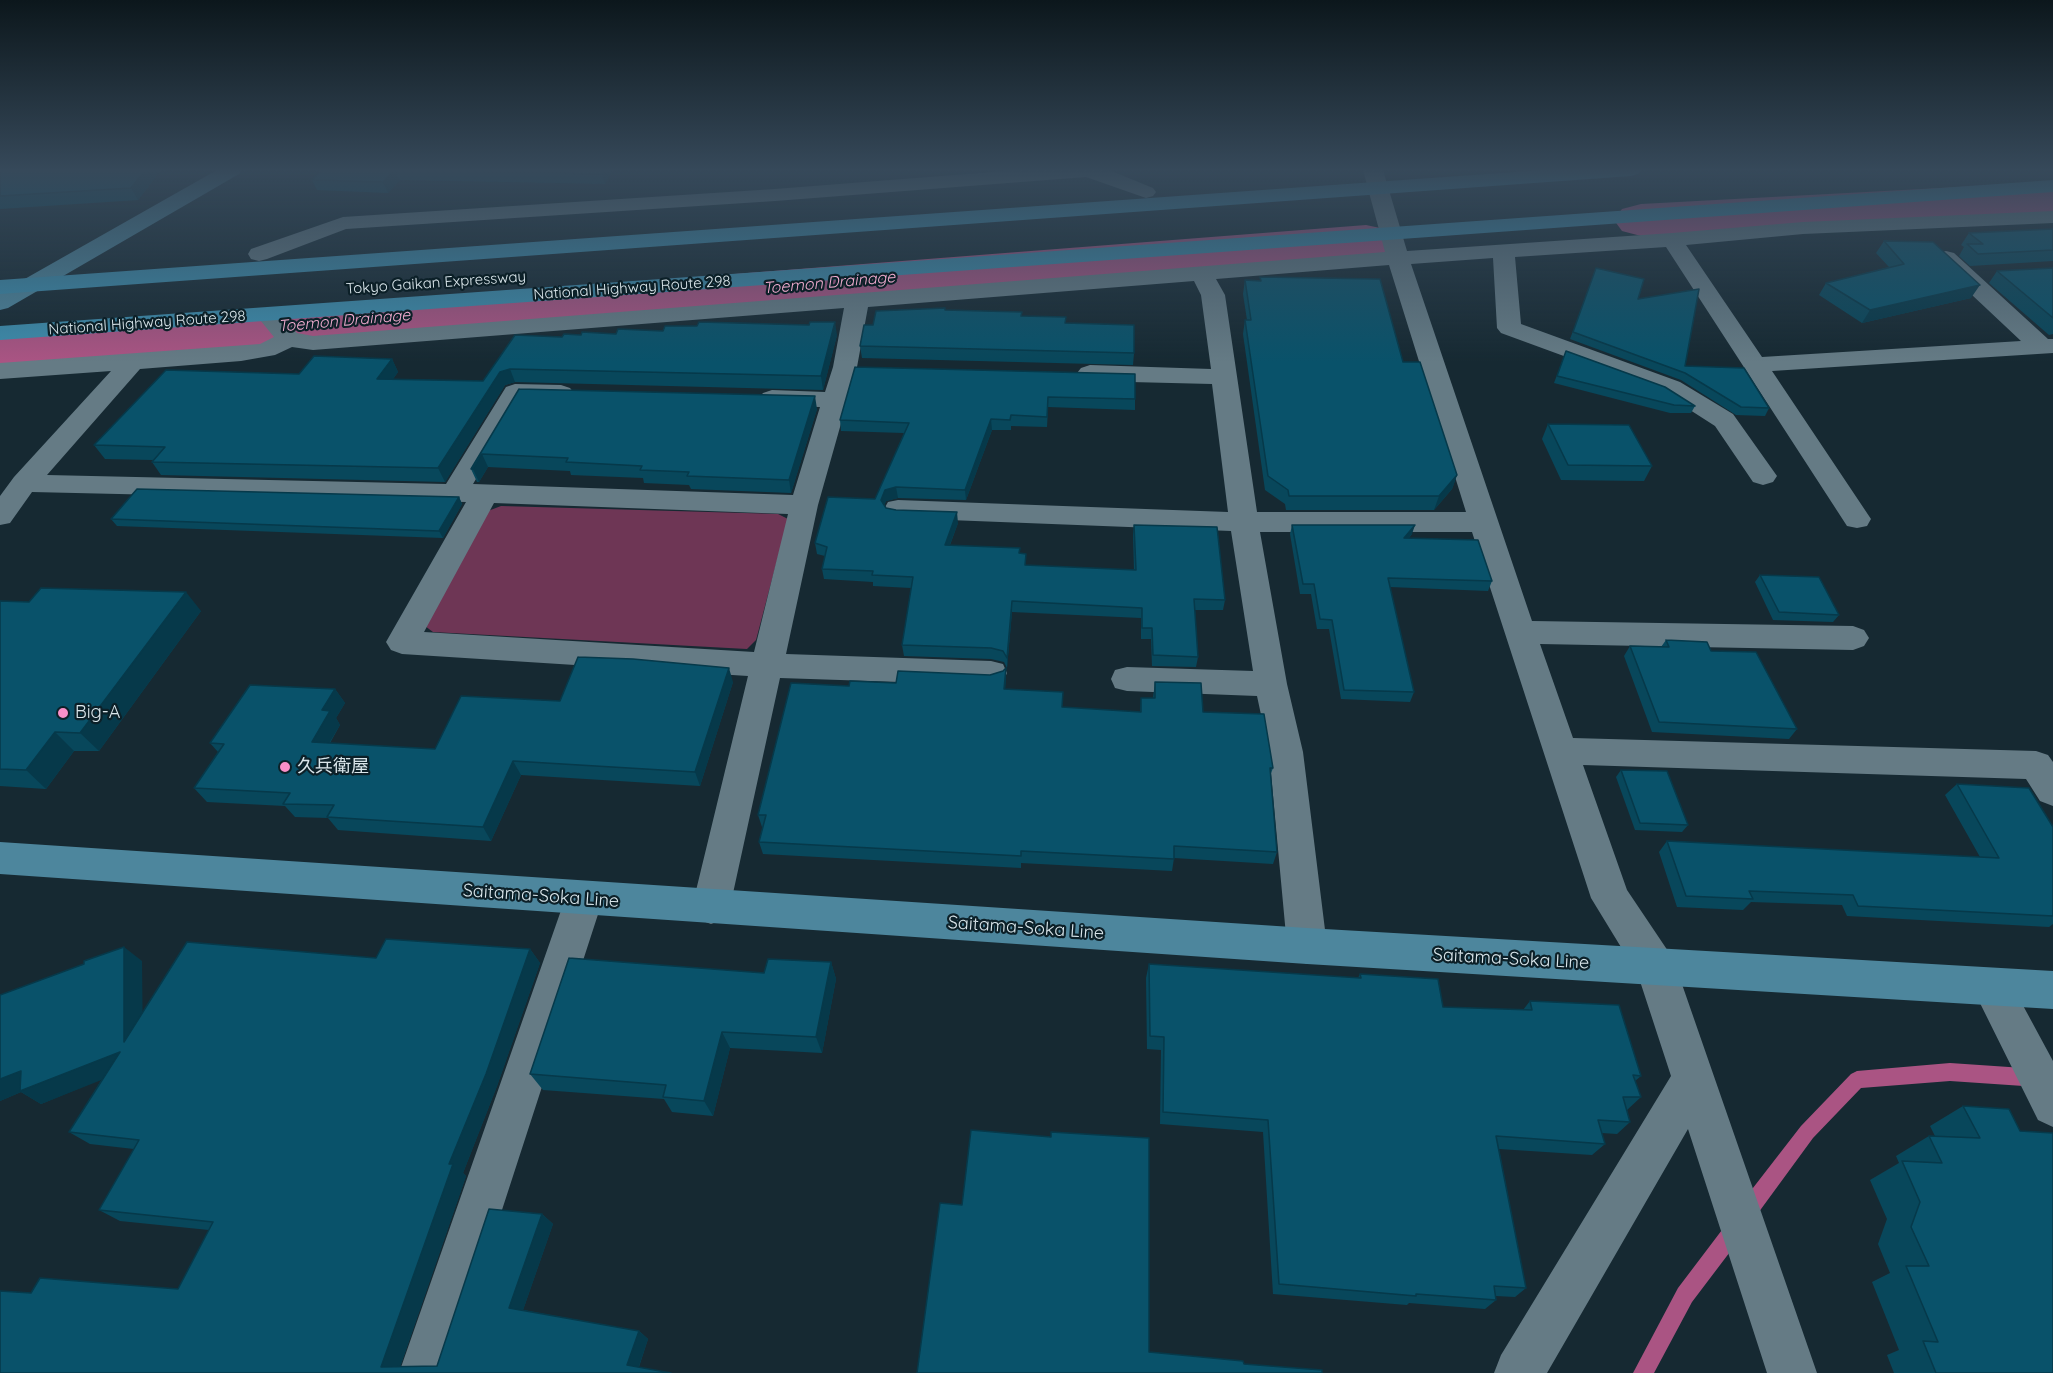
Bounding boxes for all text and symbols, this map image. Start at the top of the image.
street label: Tokyo Gaikan Expressway [345,268,527,298]
water label: Toemon Drainage [762,268,896,298]
street label: National Highway Route 298 [533,272,731,304]
water label: Toemon Drainage [277,306,411,336]
street label: National Highway Route 298 [48,307,246,339]
place label: Big-A [75,702,120,724]
marker: Big-A [56,706,70,720]
place label: 久兵衛屋 [297,756,369,778]
marker: 久兵衛屋 [278,760,292,774]
street label: Saitama-Soka Line [462,880,620,912]
street label: Saitama-Soka Line [947,912,1105,944]
street label: Saitama-Soka Line [1432,944,1590,974]

